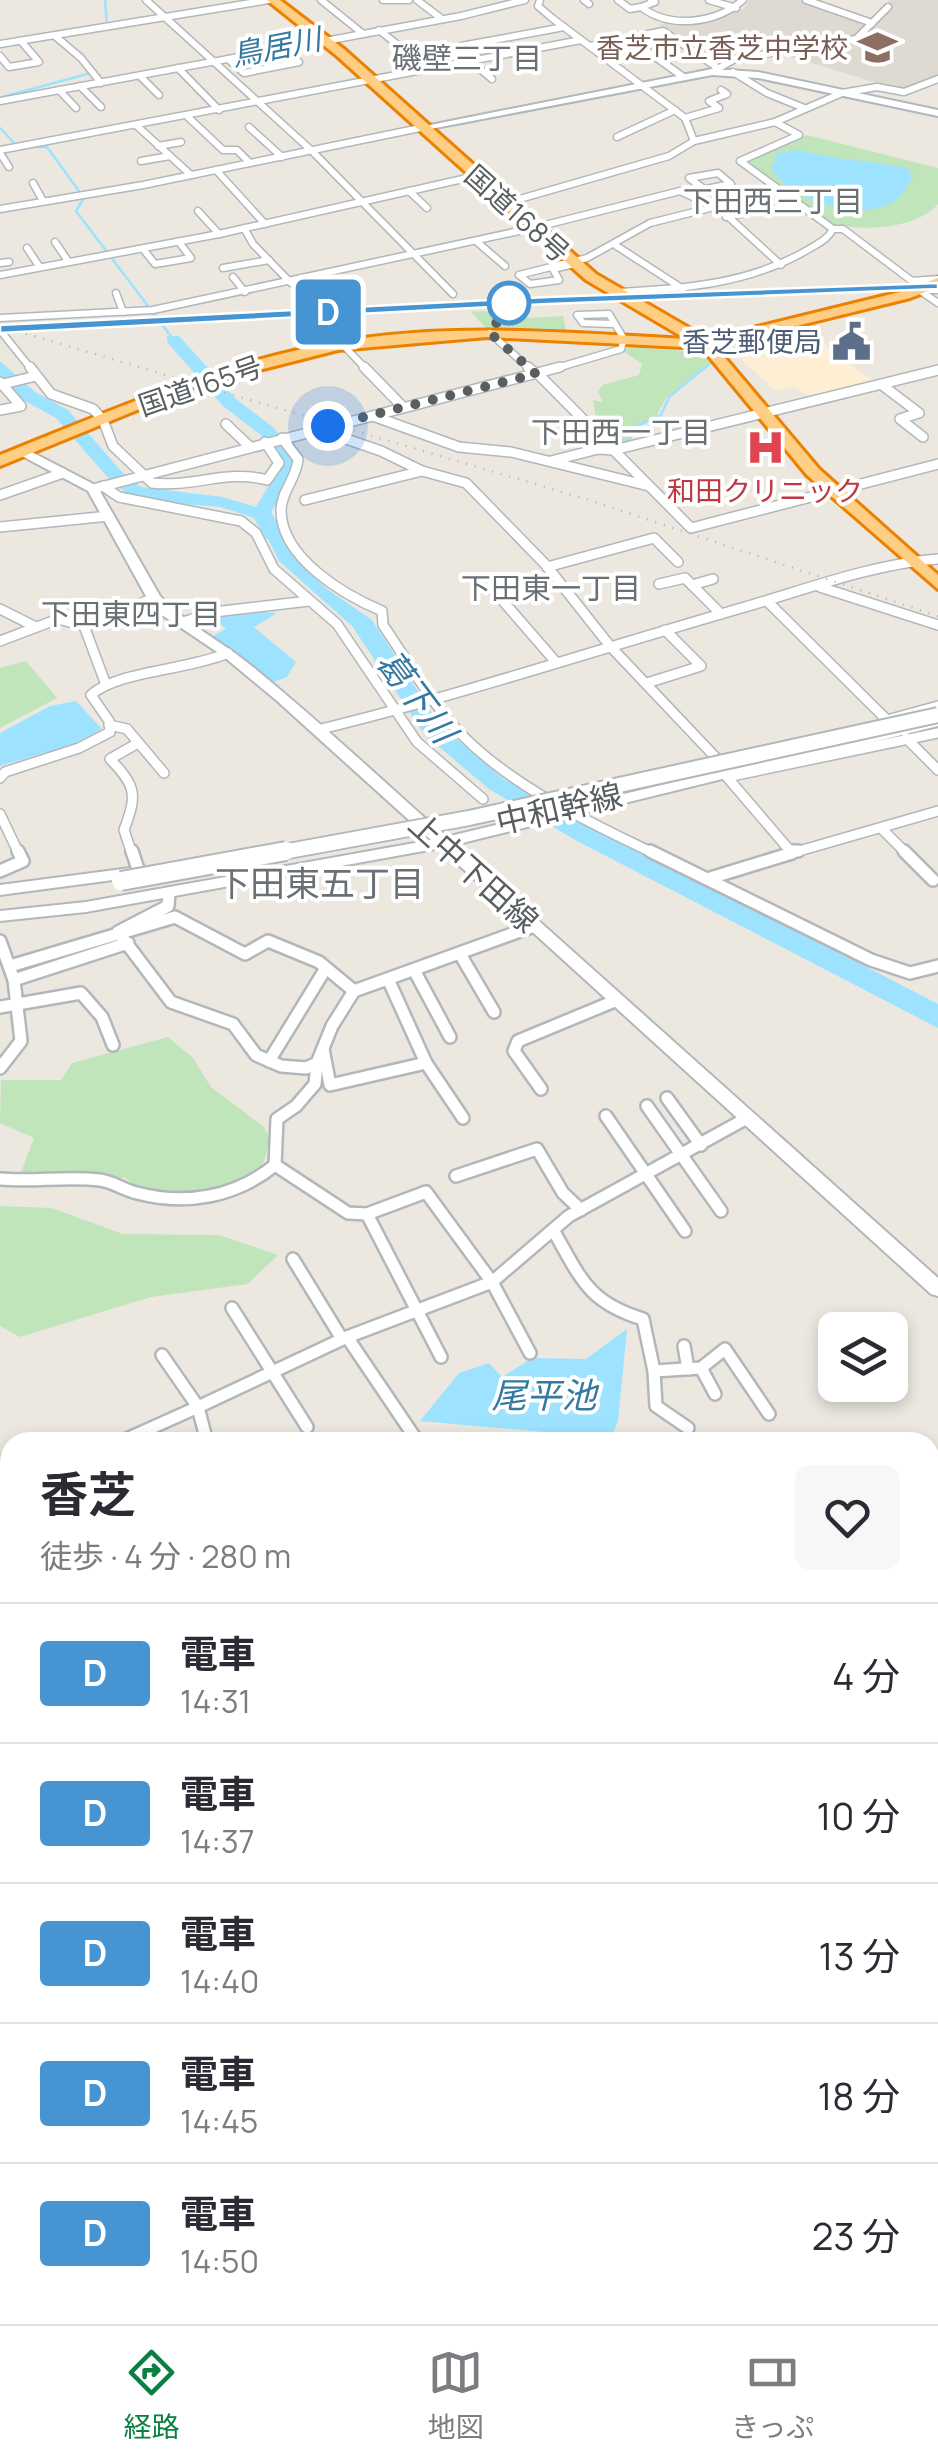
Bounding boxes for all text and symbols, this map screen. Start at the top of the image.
water label: 鳥居川 [228,17,327,75]
school or university icon: 香芝市立香芝中学校 [857,26,899,68]
place label: 香芝市立香芝中学校 [596,28,848,66]
district label: 磯壁三丁目 [392,37,542,78]
street label: 国道168号 [458,156,578,270]
district label: 下田西三丁目 [683,180,863,221]
line badge: D [296,280,360,344]
unlabelled marker [488,282,530,324]
text: D [316,288,340,336]
public building icon: 香芝郵便局 [831,320,873,362]
place label: 香芝郵便局 [682,322,822,360]
street label: 国道165号 [133,346,267,424]
your location [303,401,353,451]
district label: 下田西一丁目 [531,411,711,452]
hospital icon: 和田クリニック [744,427,786,469]
place label: 和田クリニック [667,471,863,509]
district label: 下田東一丁目 [461,567,641,608]
district label: 下田東四丁目 [41,593,221,634]
water label: 葛下川 [366,640,470,756]
street label: 中和幹線 [492,772,626,844]
street label: 上中下田線 [400,802,548,942]
district label: 下田東五丁目 [215,859,425,907]
map controls [818,1312,908,1402]
button: layers [818,1312,908,1402]
water label: 尾平池 [491,1371,599,1419]
text: 香芝 [40,1461,136,1526]
button: heart [795,1465,900,1570]
text: 徒歩 · 4 分 · 280 m [40,1534,291,1578]
text: 電車 [180,1627,256,1679]
text: D [83,1649,107,1697]
text: 4 分 [832,1649,900,1701]
text: 14:31 [180,1679,251,1723]
text: 電車 [180,1767,256,1819]
text: D [83,1789,107,1837]
text: 10 分 [816,1789,900,1841]
text: 14:37 [180,1819,255,1863]
text: 電車 [180,1907,256,1959]
text: D [83,1929,107,1977]
text: 13 分 [819,1929,900,1981]
text: 14:40 [180,1959,259,2003]
text: 電車 [180,2047,256,2099]
text: D [83,2069,107,2117]
text: 18 分 [818,2069,900,2121]
text: 14:45 [180,2099,258,2143]
text: 電車 [180,2187,256,2239]
text: D [83,2209,107,2257]
text: 23 分 [812,2209,900,2261]
text: 14:50 [180,2239,259,2283]
tab: 経路 [124,2345,180,2445]
tab: 地図 [428,2345,484,2445]
tab: きっぷ [731,2345,814,2445]

